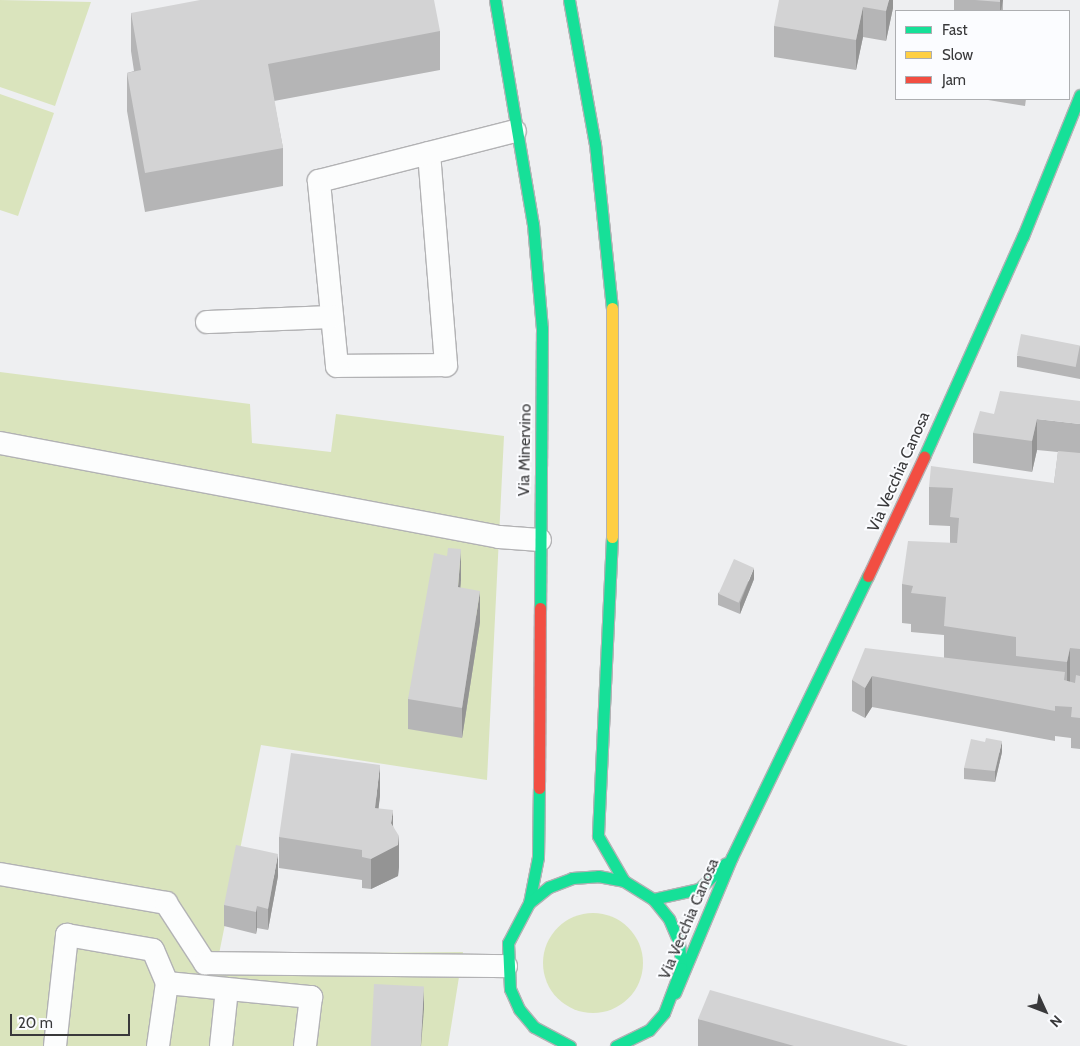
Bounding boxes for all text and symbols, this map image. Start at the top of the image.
legend [895,10,1070,100]
text: Fast [942,21,967,39]
text: Slow [942,46,973,64]
text: Jam [942,71,966,89]
street label: Via Minervino [515,404,535,496]
street label: Via Vecchia Canosa [864,409,934,535]
street label: Via Vecchia Canosa [655,856,723,982]
north arrow [1020,986,1070,1036]
scale bar [12,1004,132,1036]
text: N [1046,1011,1066,1031]
text: 20 m [18,1014,53,1032]

